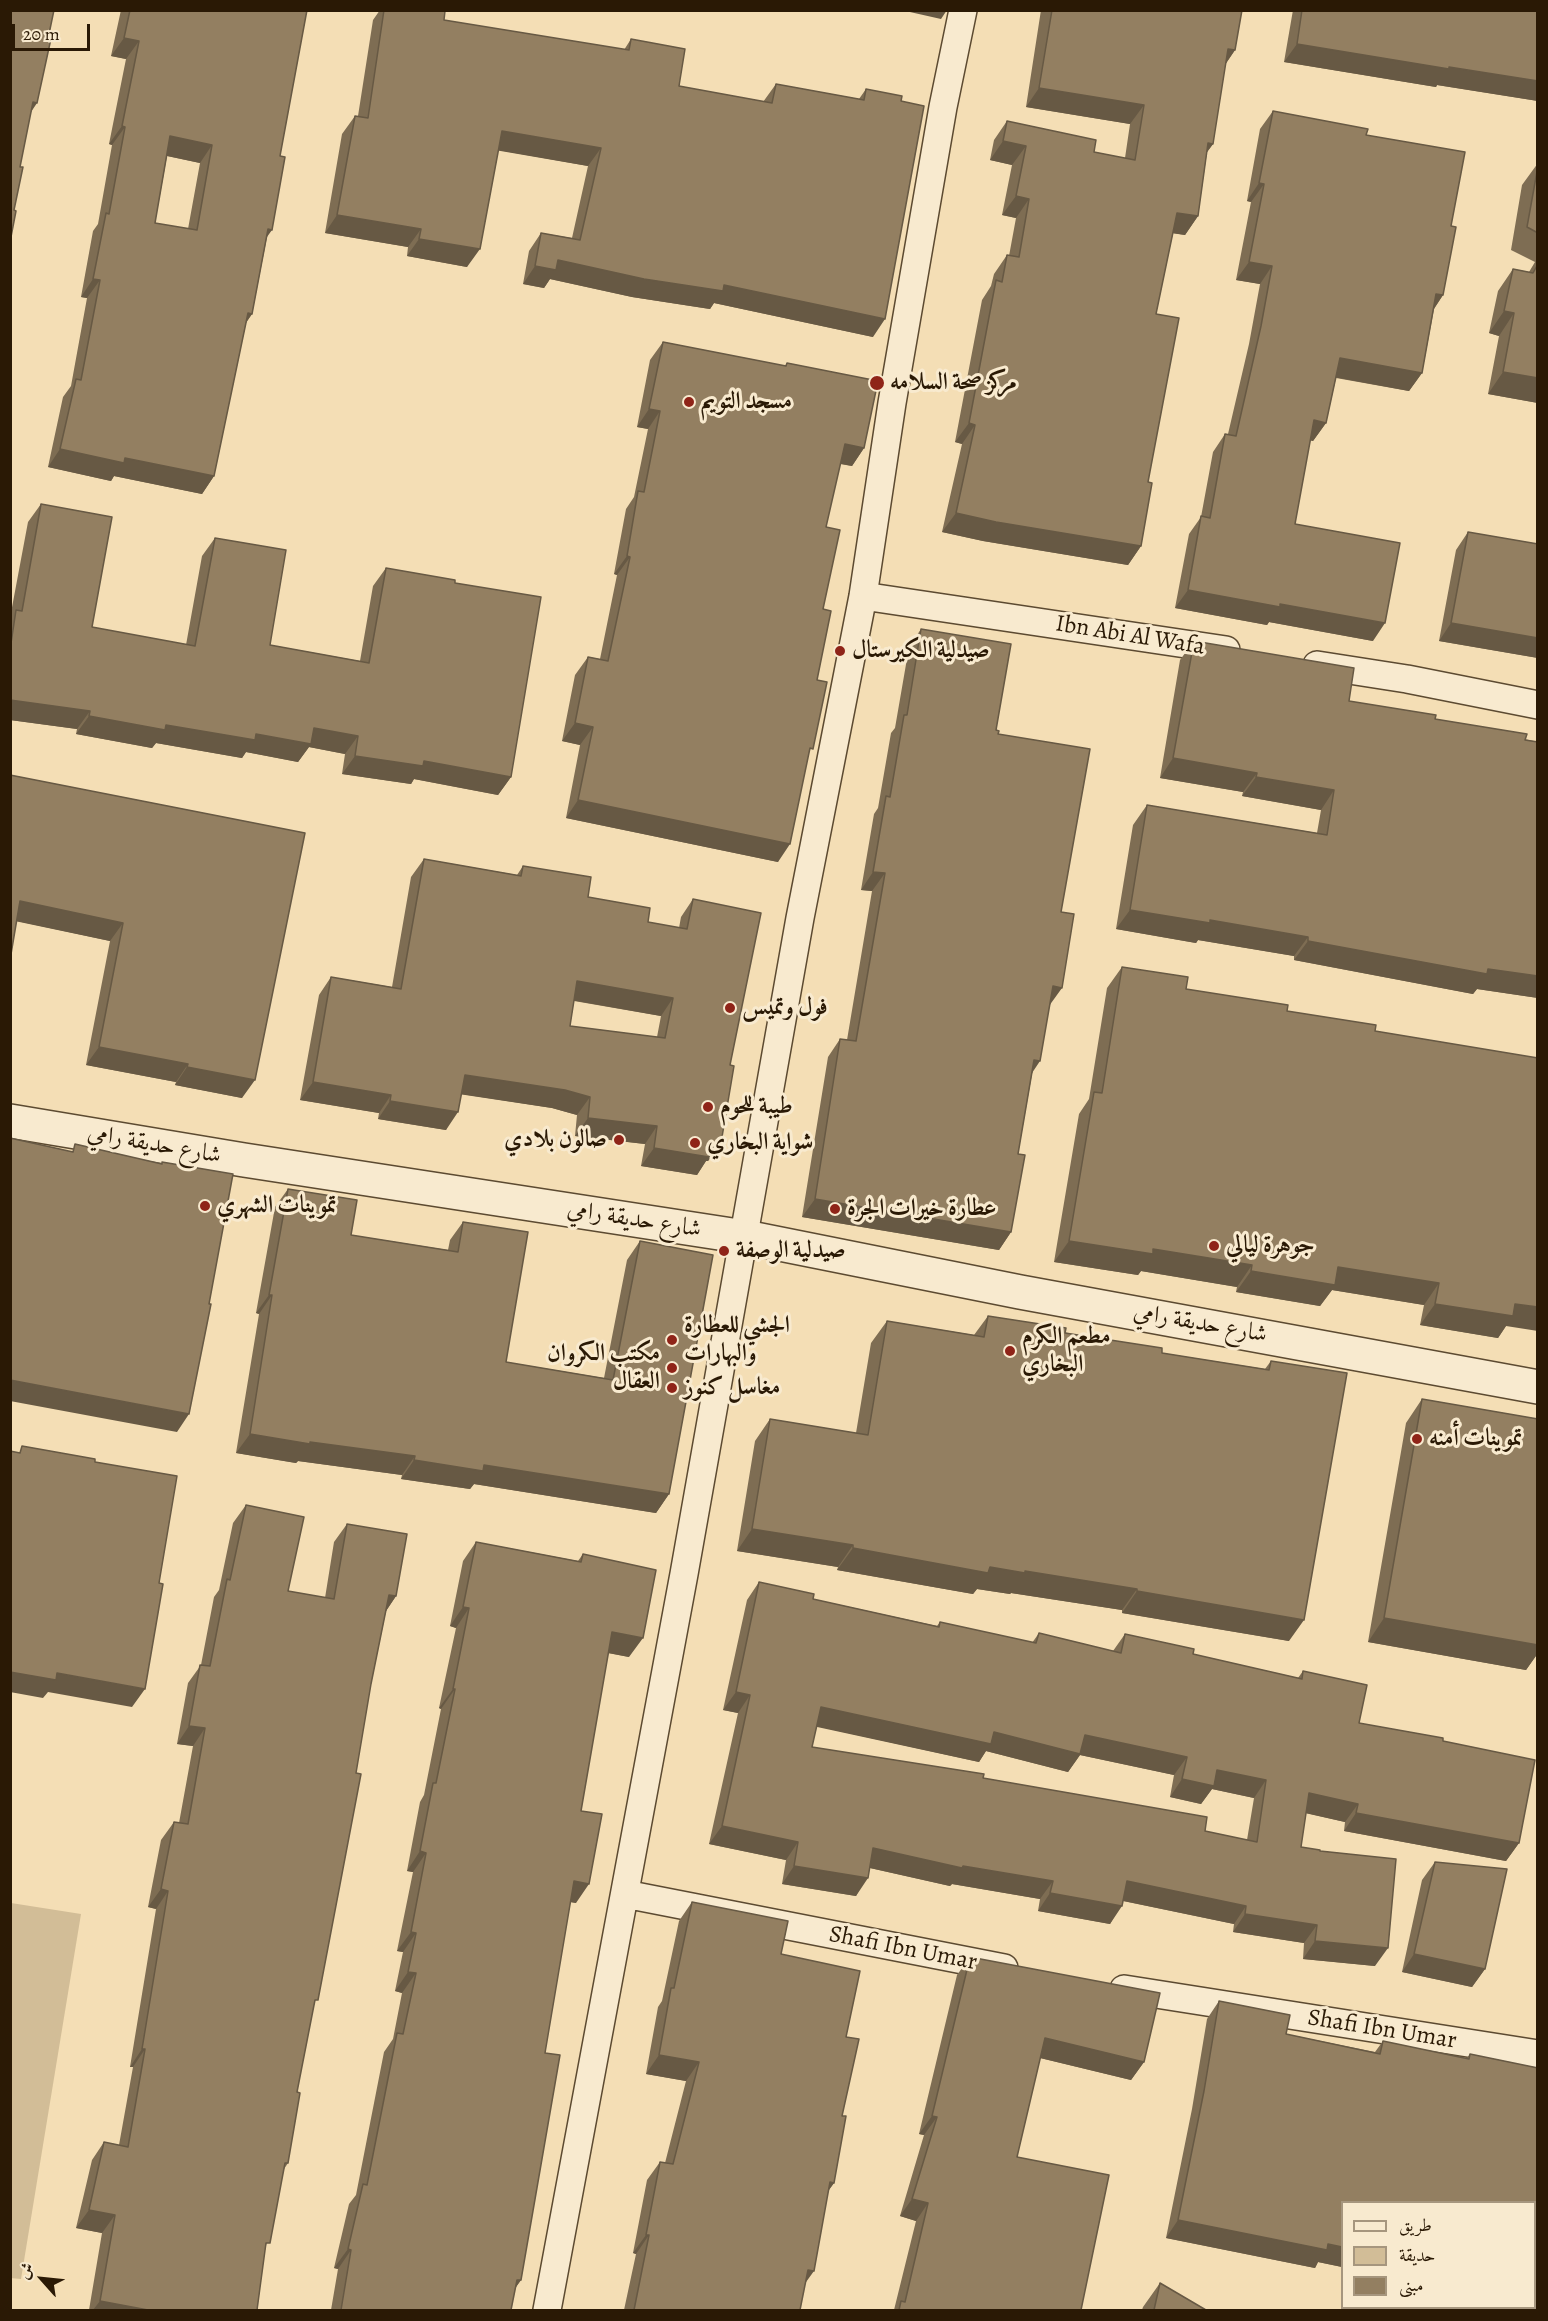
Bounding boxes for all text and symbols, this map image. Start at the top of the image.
scale bar [15,12,93,50]
text: 20 m [23,22,60,46]
place label: مركز صحة السلامه [890,369,1017,397]
marker: مركز صحة السلامه [868,374,886,392]
place label: مسجد التويم [701,388,792,416]
marker: مسجد التويم [682,395,696,409]
street label: Ibn Abi Al Wafa [1053,610,1207,662]
place label: صيدلية الكيرستال [852,637,990,665]
marker: صيدلية الكيرستال [833,644,847,658]
place label: فول وتميس [742,994,828,1022]
marker: فول وتميس [723,1001,737,1015]
place label: طيبة للحوم [720,1093,793,1121]
marker: طيبة للحوم [701,1100,715,1114]
street label: شارع حديقة رامي [85,1119,223,1171]
place label: صالون بلادي [504,1126,607,1154]
place label: شواية البخاري [707,1129,813,1157]
marker: صالون بلادي [612,1133,626,1147]
marker: شواية البخاري [688,1136,702,1150]
place label: تموينات الشهري [217,1192,337,1220]
street label: شارع حديقة رامي [565,1195,703,1245]
place label: عطارة خيرات الجرة [847,1195,997,1223]
marker: تموينات الشهري [198,1199,212,1213]
marker: عطارة خيرات الجرة [828,1202,842,1216]
place label: جوهرة ليالي [1226,1232,1315,1260]
place label: صيدلية الوصفة [736,1237,846,1265]
marker: جوهرة ليالي [1207,1239,1221,1253]
marker: صيدلية الوصفة [717,1244,731,1258]
street label: شارع حديقة رامي [1131,1298,1269,1350]
place label: الجشي للعطارة والبهارات [684,1312,790,1368]
place label: مطعم الكرم البخاري [1022,1323,1111,1379]
marker: الجشي للعطارة والبهارات [665,1333,679,1347]
place label: مكتب الكروان العقال [547,1340,660,1396]
marker: مطعم الكرم البخاري [1003,1344,1017,1358]
marker: مكتب الكروان العقال [665,1361,679,1375]
place label: مغاسل كنوز [684,1374,780,1402]
marker: مغاسل كنوز [665,1381,679,1395]
place label: تموينات أمنه [1429,1425,1523,1453]
marker: تموينات أمنه [1410,1432,1424,1446]
street label: Shafi Ibn Umar [826,1921,980,1977]
street label: Shafi Ibn Umar [1306,2004,1458,2056]
legend [1341,2201,1536,2309]
text: طريق [1399,2213,1432,2237]
text: حديقة [1399,2243,1435,2267]
north arrow [12,2249,72,2309]
text: ش [13,2259,39,2283]
text: مبنى [1399,2273,1424,2297]

